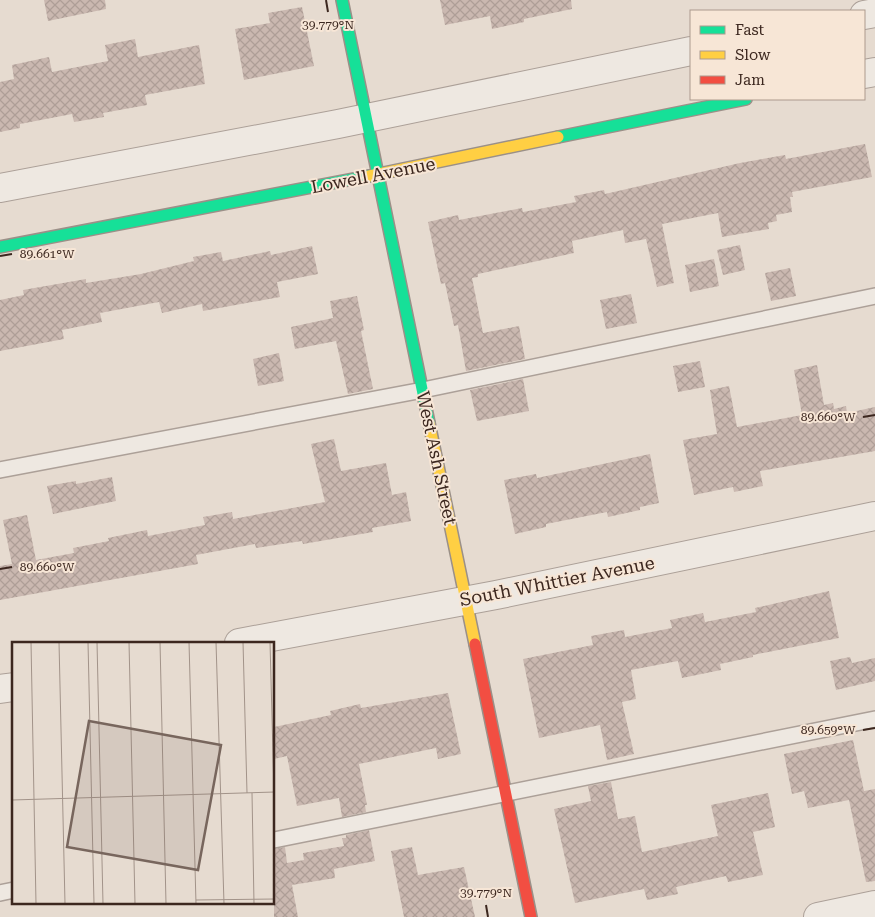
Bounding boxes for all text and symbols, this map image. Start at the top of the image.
legend [690,10,865,100]
text: 39.779°N [302,18,354,32]
text: Fast [735,21,765,39]
text: Slow [735,46,771,64]
text: Jam [735,71,765,89]
street label: Lowell Avenue [309,153,437,197]
text: 89.661°W [20,247,75,261]
street label: West Ash Street [413,389,462,527]
text: 89.660°W [801,410,856,424]
street label: South Whittier Avenue [458,552,656,610]
text: 89.660°W [20,560,75,574]
inset map [12,642,275,904]
text: 89.659°W [801,723,856,737]
text: 39.779°N [460,886,512,900]

